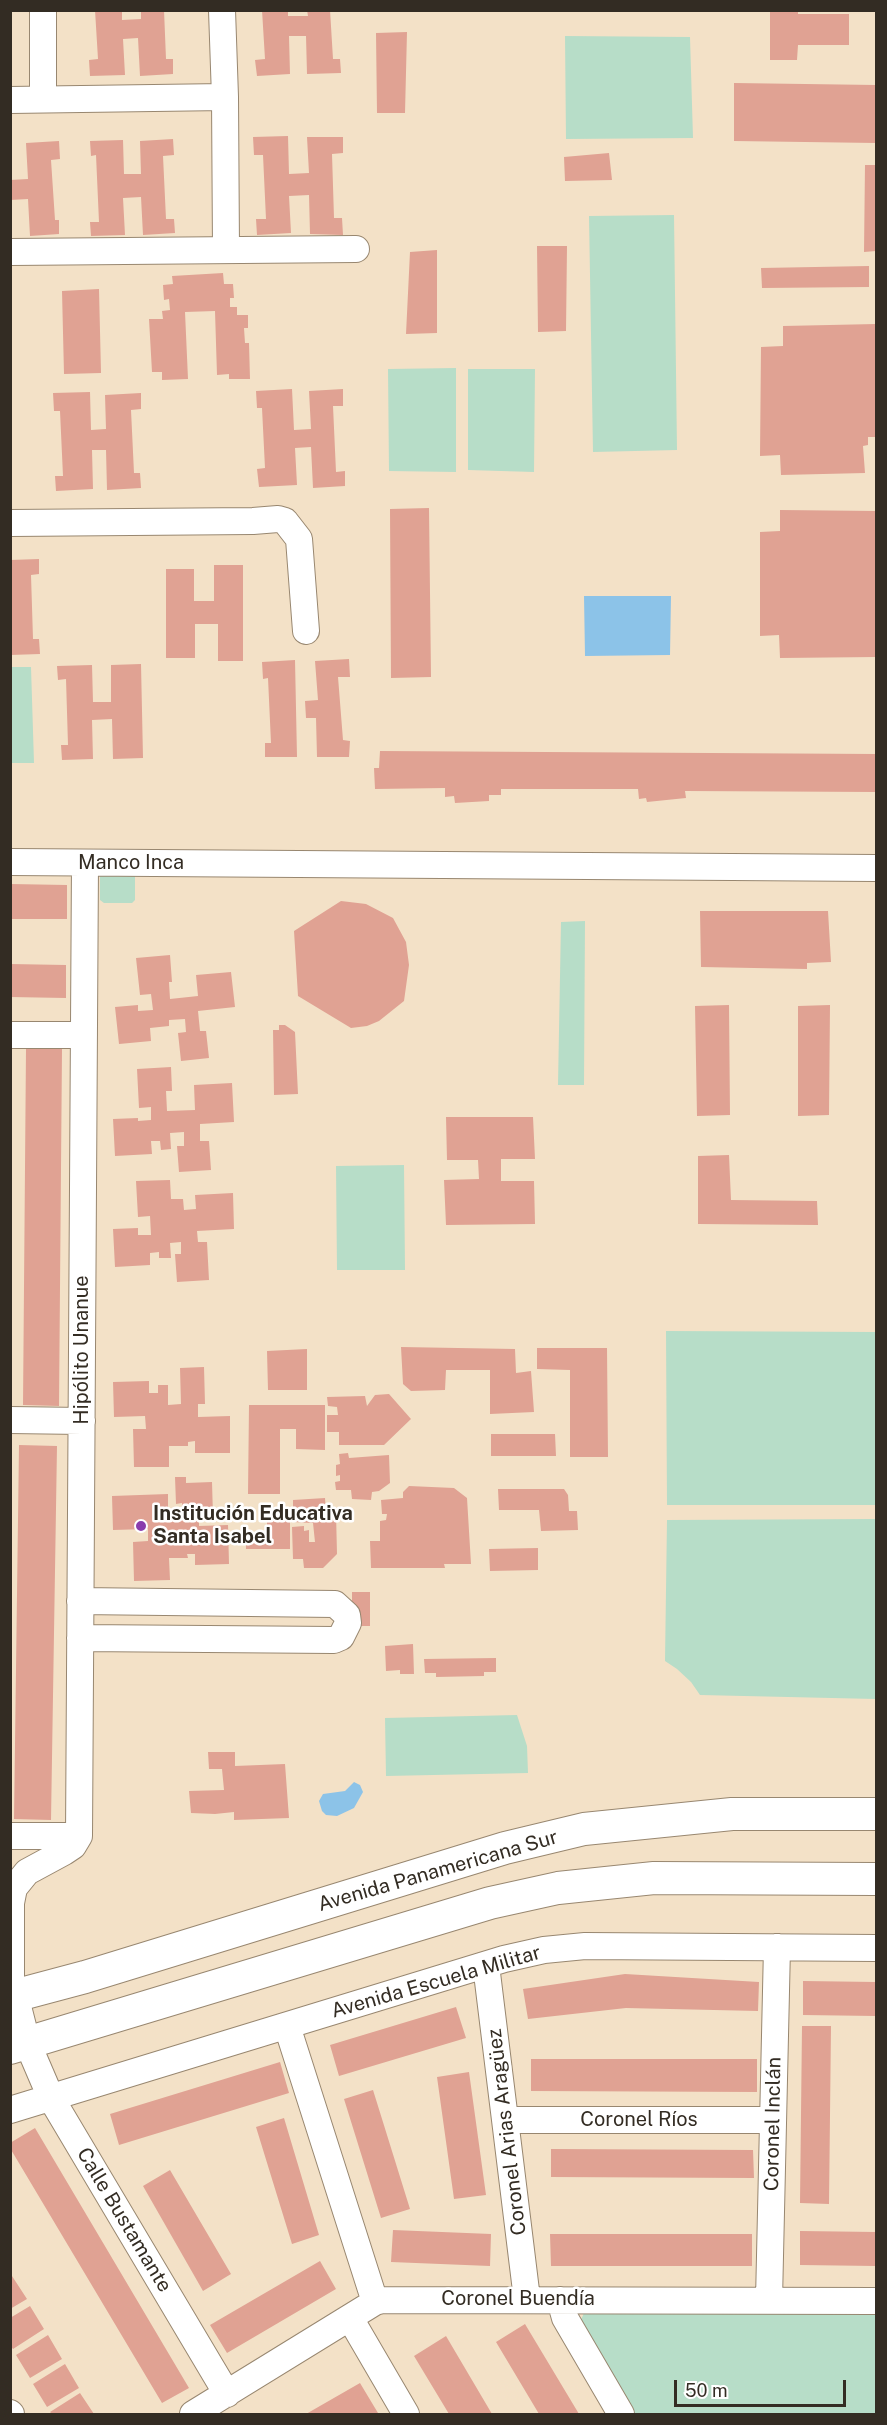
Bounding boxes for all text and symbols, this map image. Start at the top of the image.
street label: Manco Inca [78,851,184,875]
street label: Hipólito Unanue [70,1275,94,1425]
place label: Institución Educativa Santa Isabel [153,1502,353,1549]
marker: Institución Educativa Santa Isabel [134,1519,148,1533]
street label: Avenida Panamericana Sur [315,1825,561,1917]
street label: Avenida Escuela Militar [328,1941,544,2023]
street label: Coronel Arias Aragüez [482,2027,532,2237]
street label: Coronel Inclán [760,2057,786,2191]
street label: Coronel Ríos [580,2108,698,2132]
street label: Calle Bustamante [71,2143,177,2297]
street label: Coronel Buendía [441,2287,595,2311]
scale bar [677,2368,850,2406]
text: 50 m [685,2380,728,2401]

